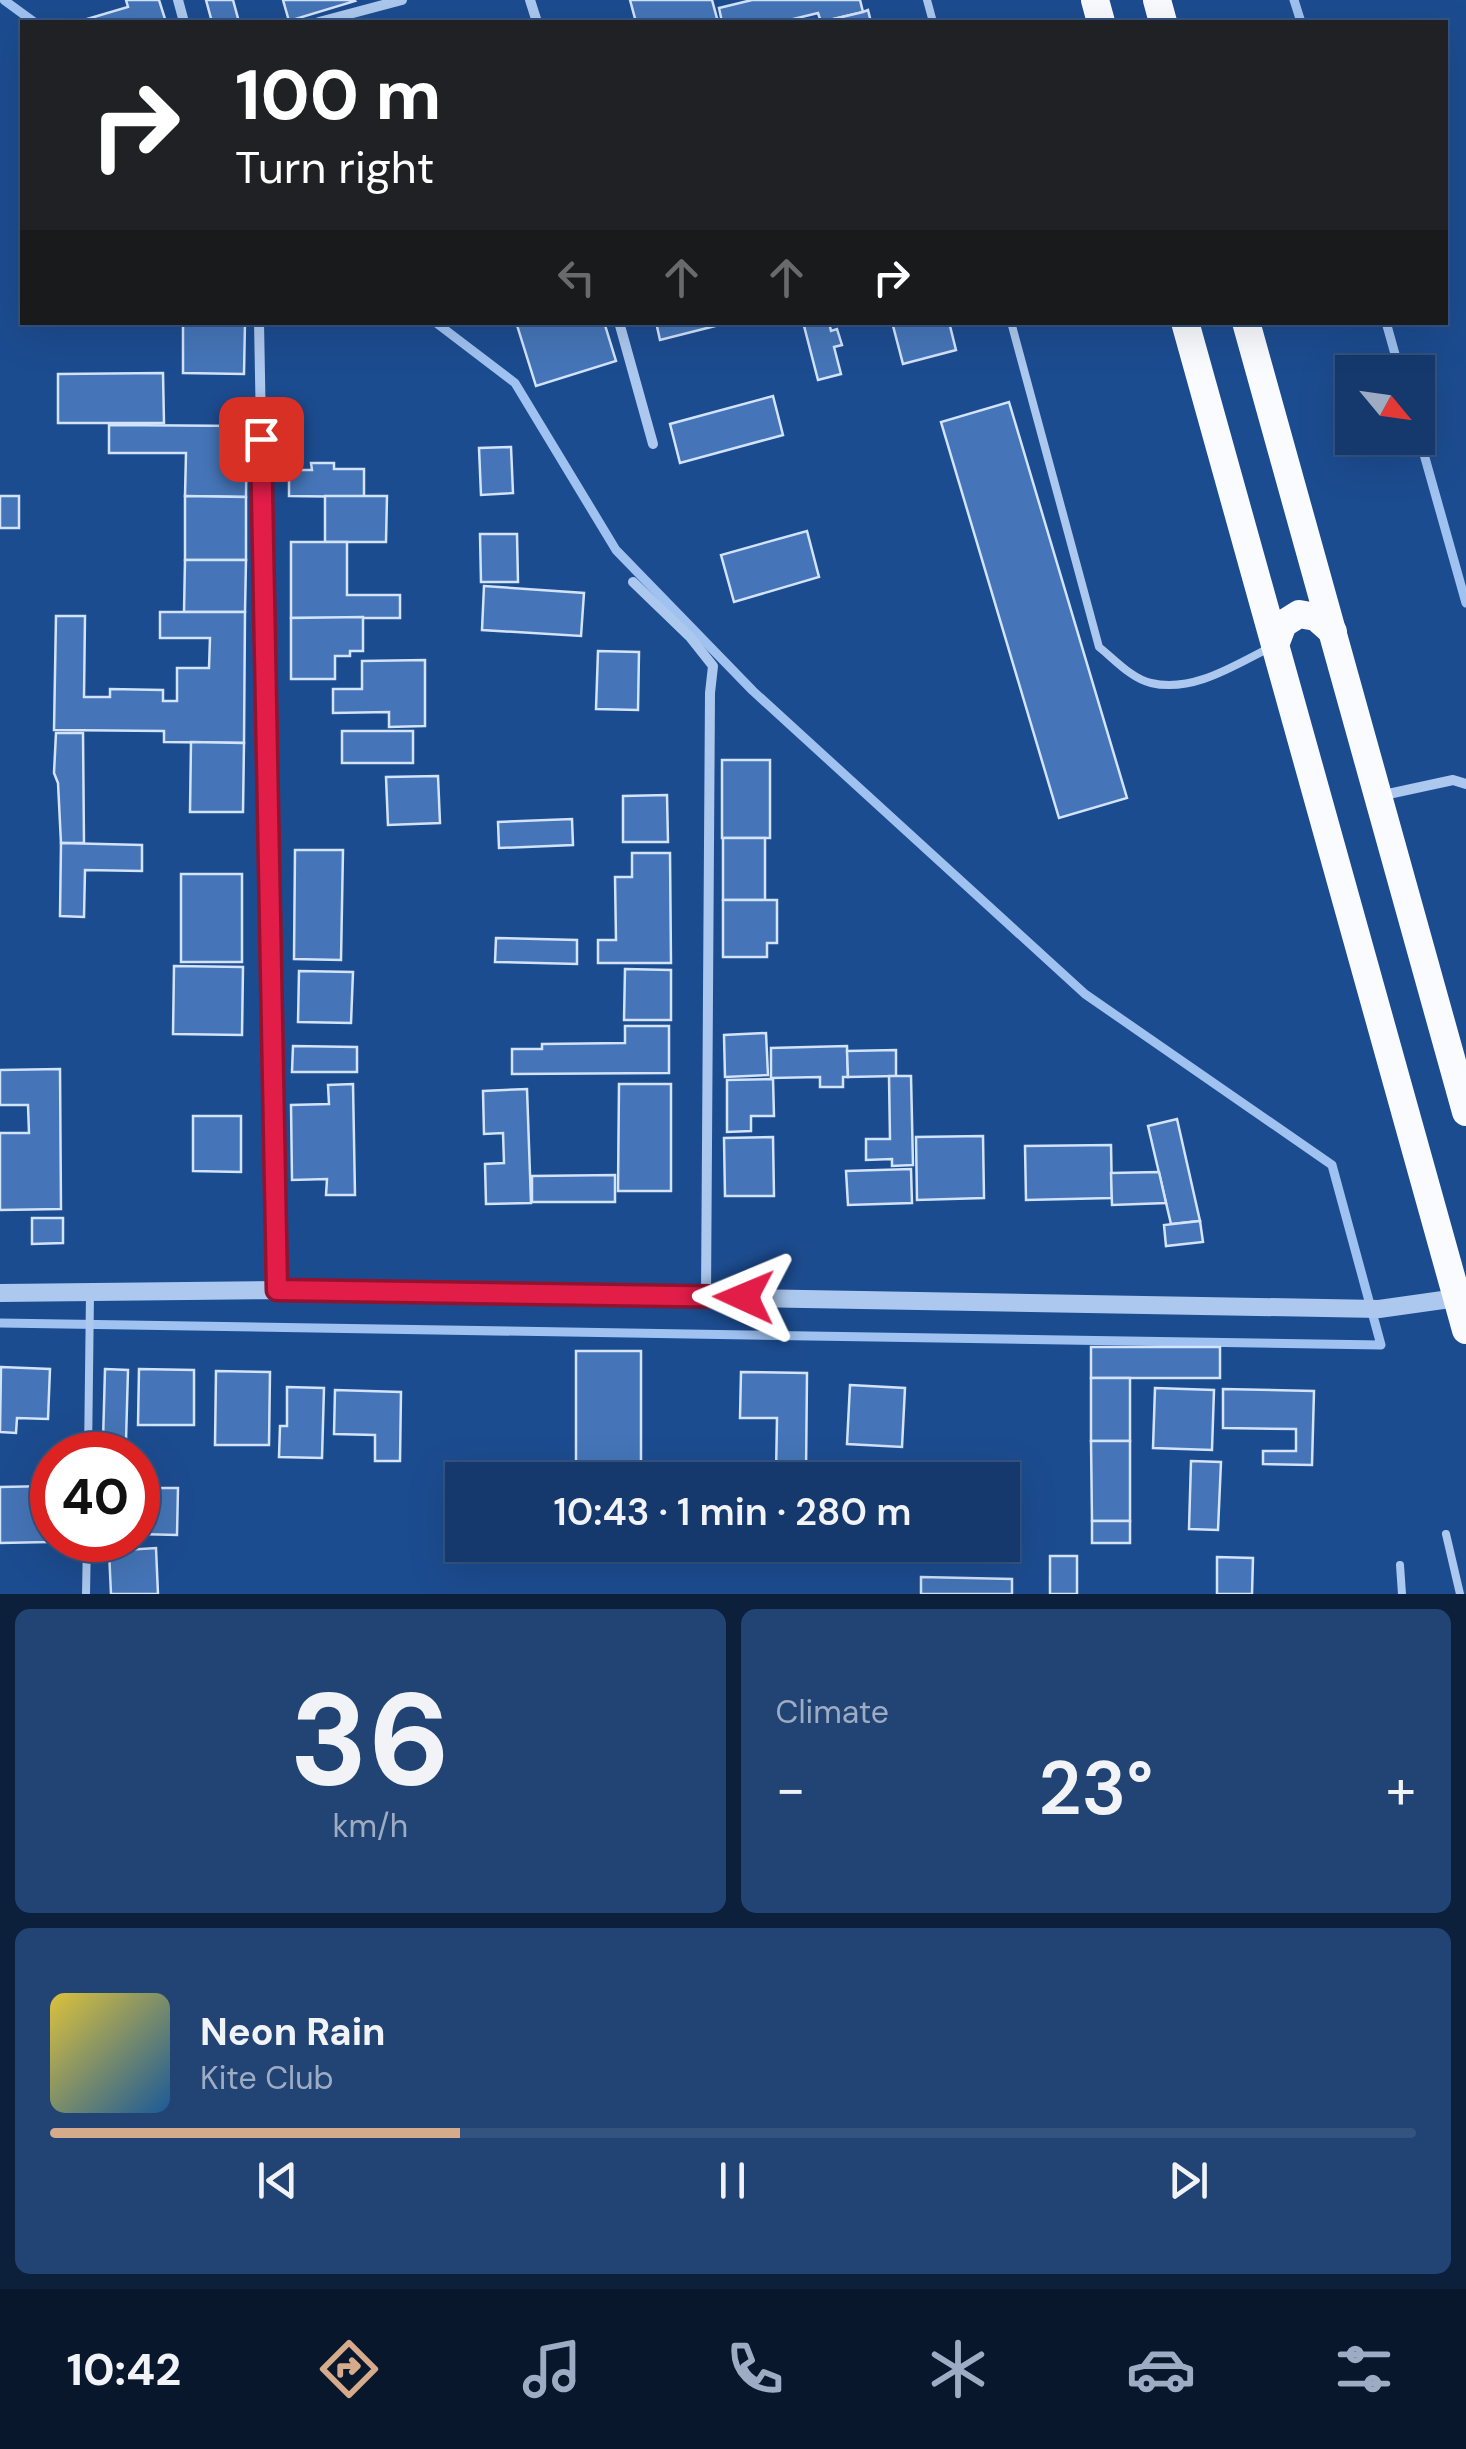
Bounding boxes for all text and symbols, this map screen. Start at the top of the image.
text: 100 m [235,50,441,141]
icon: right [70,60,200,190]
text: Turn right [235,138,434,197]
icon: left [549,250,604,305]
icon: ahead [654,250,709,305]
icon: ahead [759,250,814,305]
icon: right [864,250,919,305]
north arrow [1335,355,1435,455]
map controls [1335,355,1435,455]
pin [219,397,304,482]
icon: arrive [234,412,289,467]
position arrow [692,1245,796,1349]
speed limit sign: 40 [30,1432,160,1562]
text: 10:43 · 1 min · 280 m [554,1487,911,1537]
text: 36 [290,1655,451,1824]
text: Climate [776,1691,889,1733]
text: 23° [1038,1740,1153,1837]
text: − [776,1753,806,1825]
text: + [1386,1753,1416,1825]
text: km/h [332,1805,408,1847]
text: Neon Rain [200,2007,385,2057]
text: Kite Club [200,2057,334,2099]
icon: previous [250,2153,305,2208]
icon: pause [705,2153,760,2208]
icon: next [1161,2153,1216,2208]
icon: directions [314,2334,384,2404]
icon: music [517,2334,587,2404]
icon: phone [720,2334,790,2404]
icon: climate [923,2334,993,2404]
icon: car [1126,2334,1196,2404]
icon: filters [1329,2334,1399,2404]
text: 10:42 [67,2340,181,2399]

